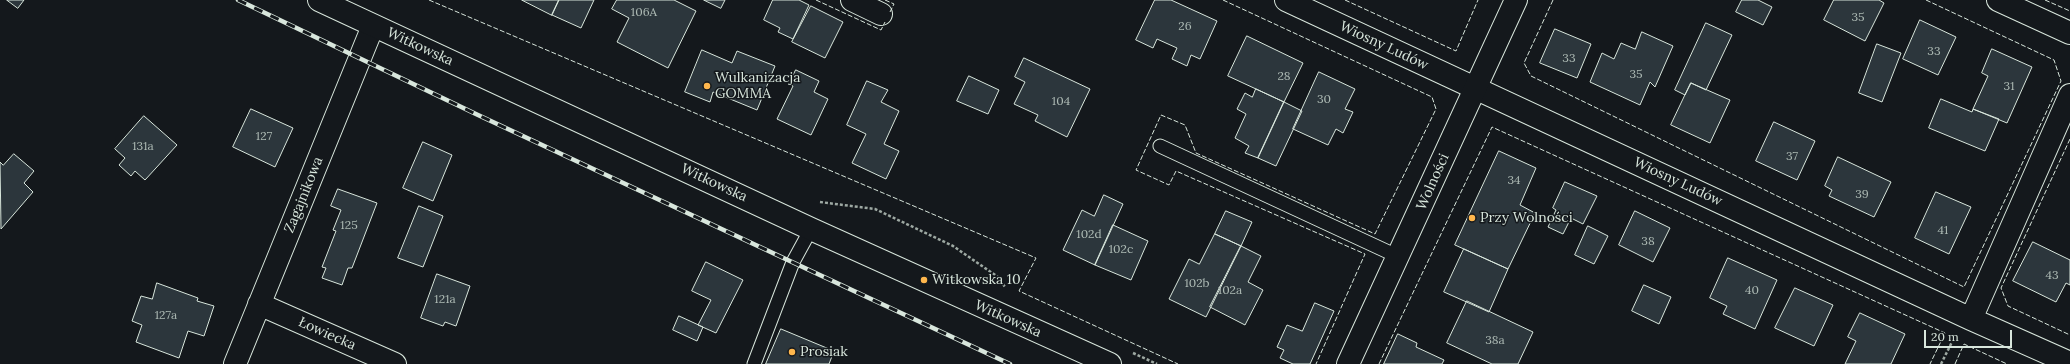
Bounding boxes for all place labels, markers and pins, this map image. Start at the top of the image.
place label: Wulkanizacja GOMMA [715,70,800,102]
marker: Wulkanizacja GOMMA [702,81,712,91]
place label: Przy Wolności [1480,210,1573,226]
marker: Przy Wolności [1467,213,1477,223]
place label: Witkowska 10 [932,272,1021,288]
marker: Witkowska 10 [919,275,929,285]
place label: Prosiak [800,344,848,360]
marker: Prosiak [787,347,797,357]

